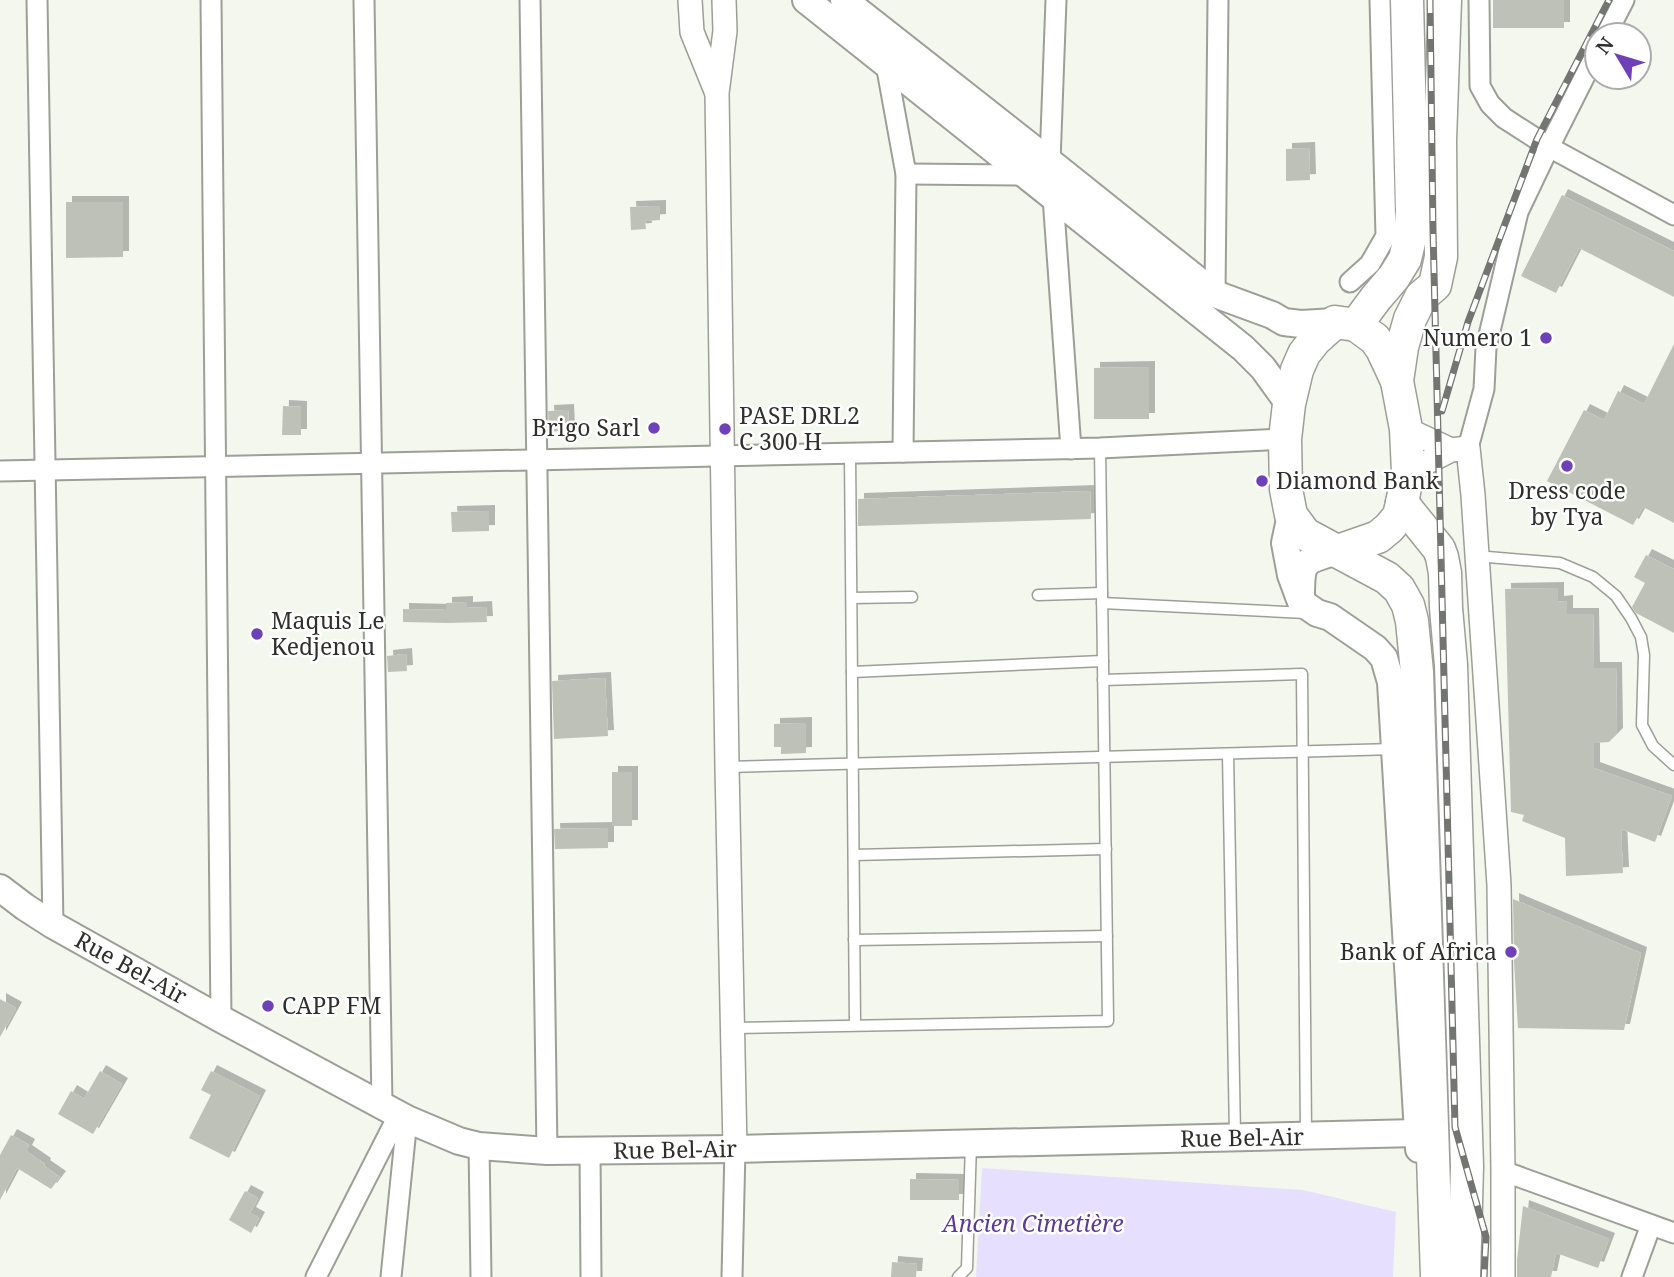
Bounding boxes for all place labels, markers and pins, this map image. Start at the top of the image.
place label: Numero 1 [1423,321,1532,353]
marker: Numero 1 [1538,330,1554,346]
place label: PASE DRL2 C 300 H [739,399,860,457]
place label: Brigo Sarl [532,411,640,443]
marker: Brigo Sarl [646,420,662,436]
marker: PASE DRL2 C 300 H [717,421,733,437]
marker: Dress code by Tya [1559,458,1575,474]
place label: Diamond Bank [1276,464,1440,496]
marker: Diamond Bank [1254,473,1270,489]
place label: Dress code by Tya [1508,474,1626,532]
place label: Maquis Le Kedjenou [271,604,385,662]
marker: Maquis Le Kedjenou [249,626,265,642]
place label: Bank of Africa [1340,935,1497,967]
marker: Bank of Africa [1503,944,1519,960]
place label: CAPP FM [282,989,381,1021]
marker: CAPP FM [260,998,276,1014]

